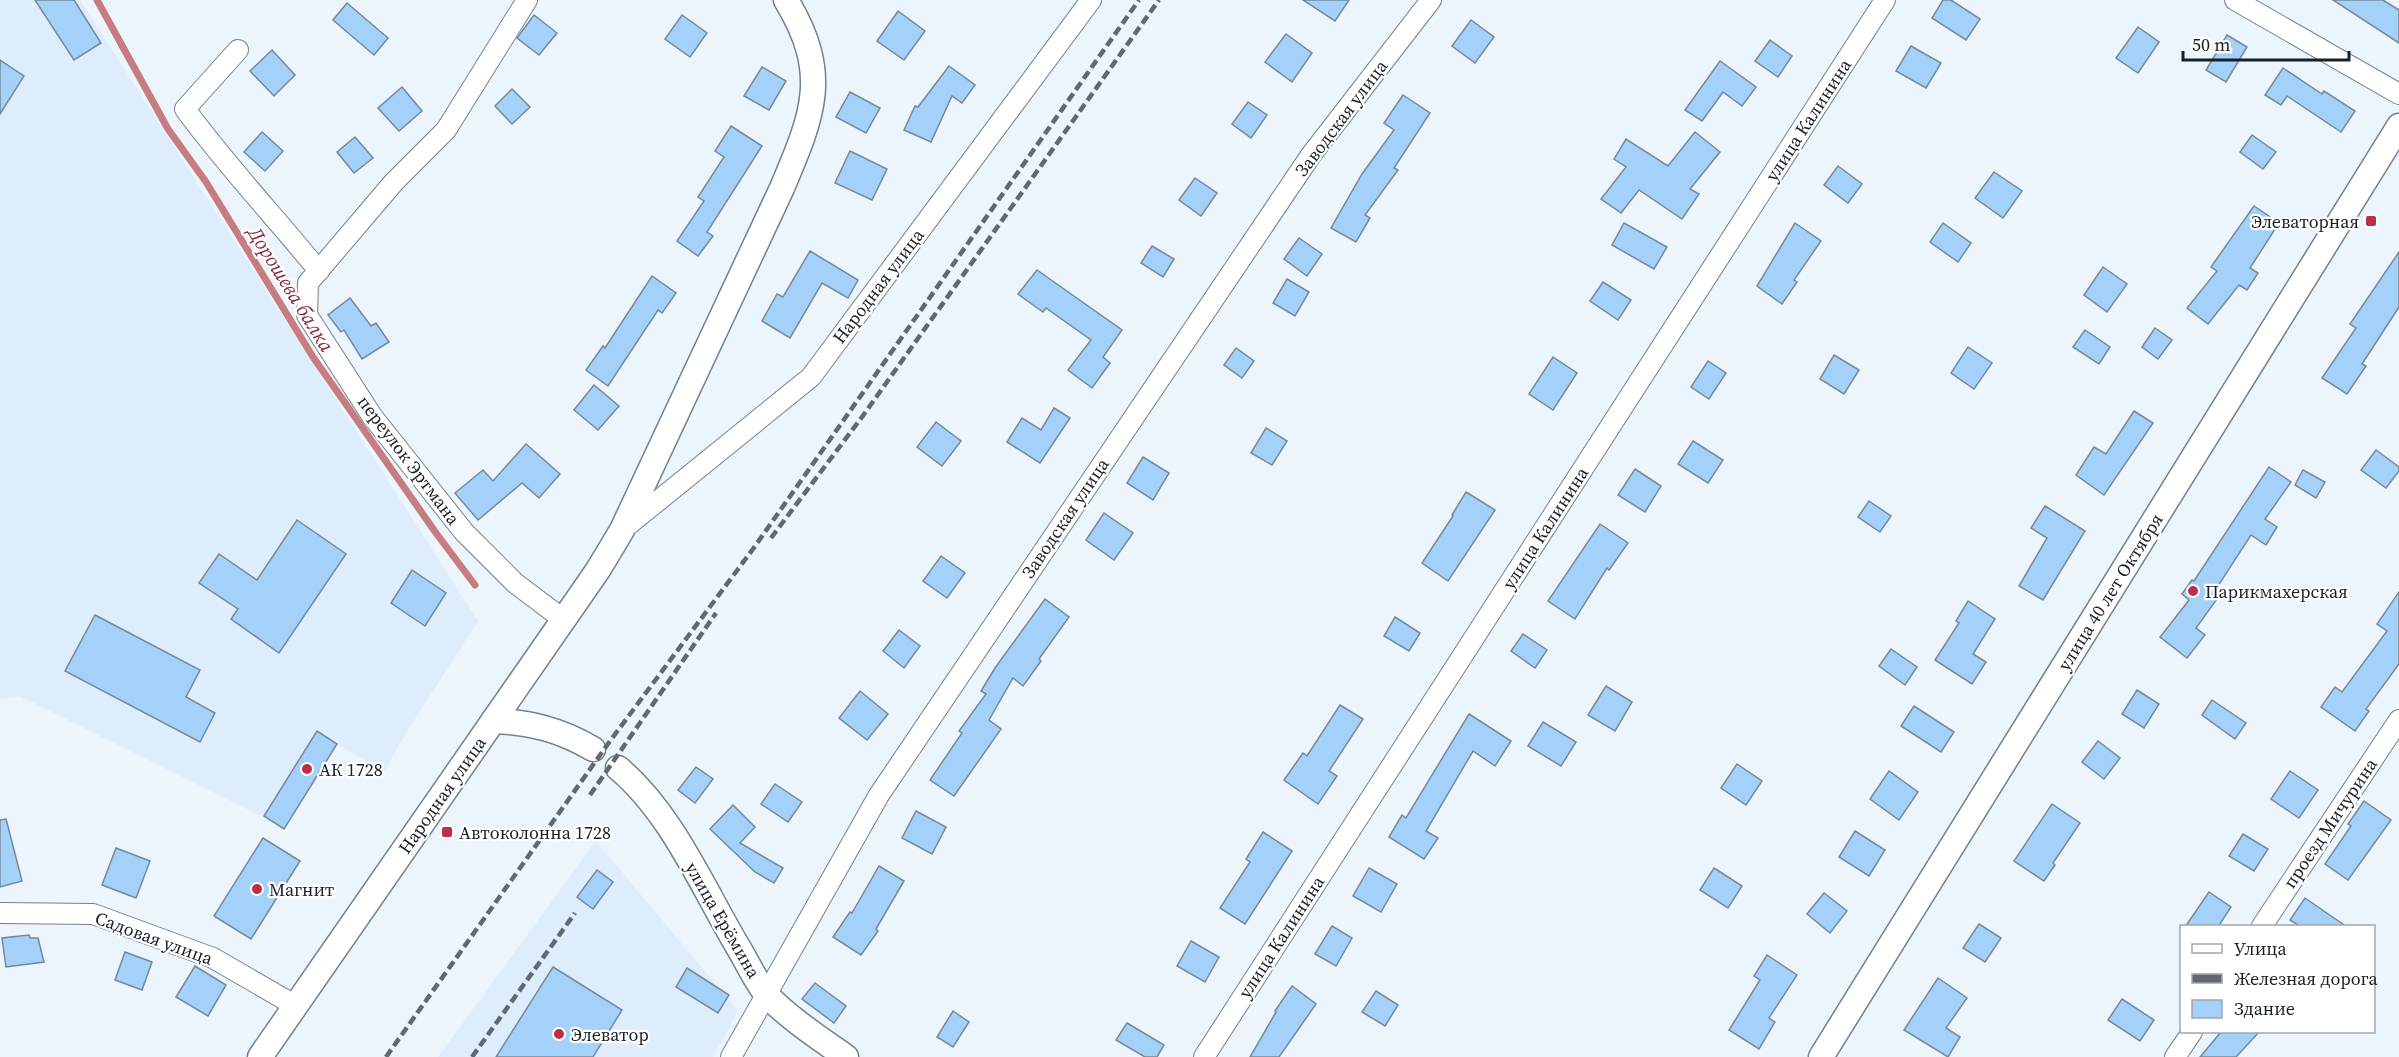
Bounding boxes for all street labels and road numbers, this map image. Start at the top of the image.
street label: улица Калинина [1759,53,1857,186]
street label: Заводская улица [1289,54,1394,181]
street label: Народная улица [827,223,930,349]
street label: переулок Эртмана [352,390,466,531]
street label: Заводская улица [1015,452,1115,583]
street label: улица Калинина [1496,461,1594,594]
street label: улица 40 лет Октября [2051,509,2169,675]
street label: Народная улица [392,731,492,859]
street label: проезд Мичурина [2277,752,2383,893]
street label: улица Ерёмина [680,857,767,983]
street label: улица Калинина [1232,870,1330,1003]
street label: Садовая улица [92,905,217,971]

